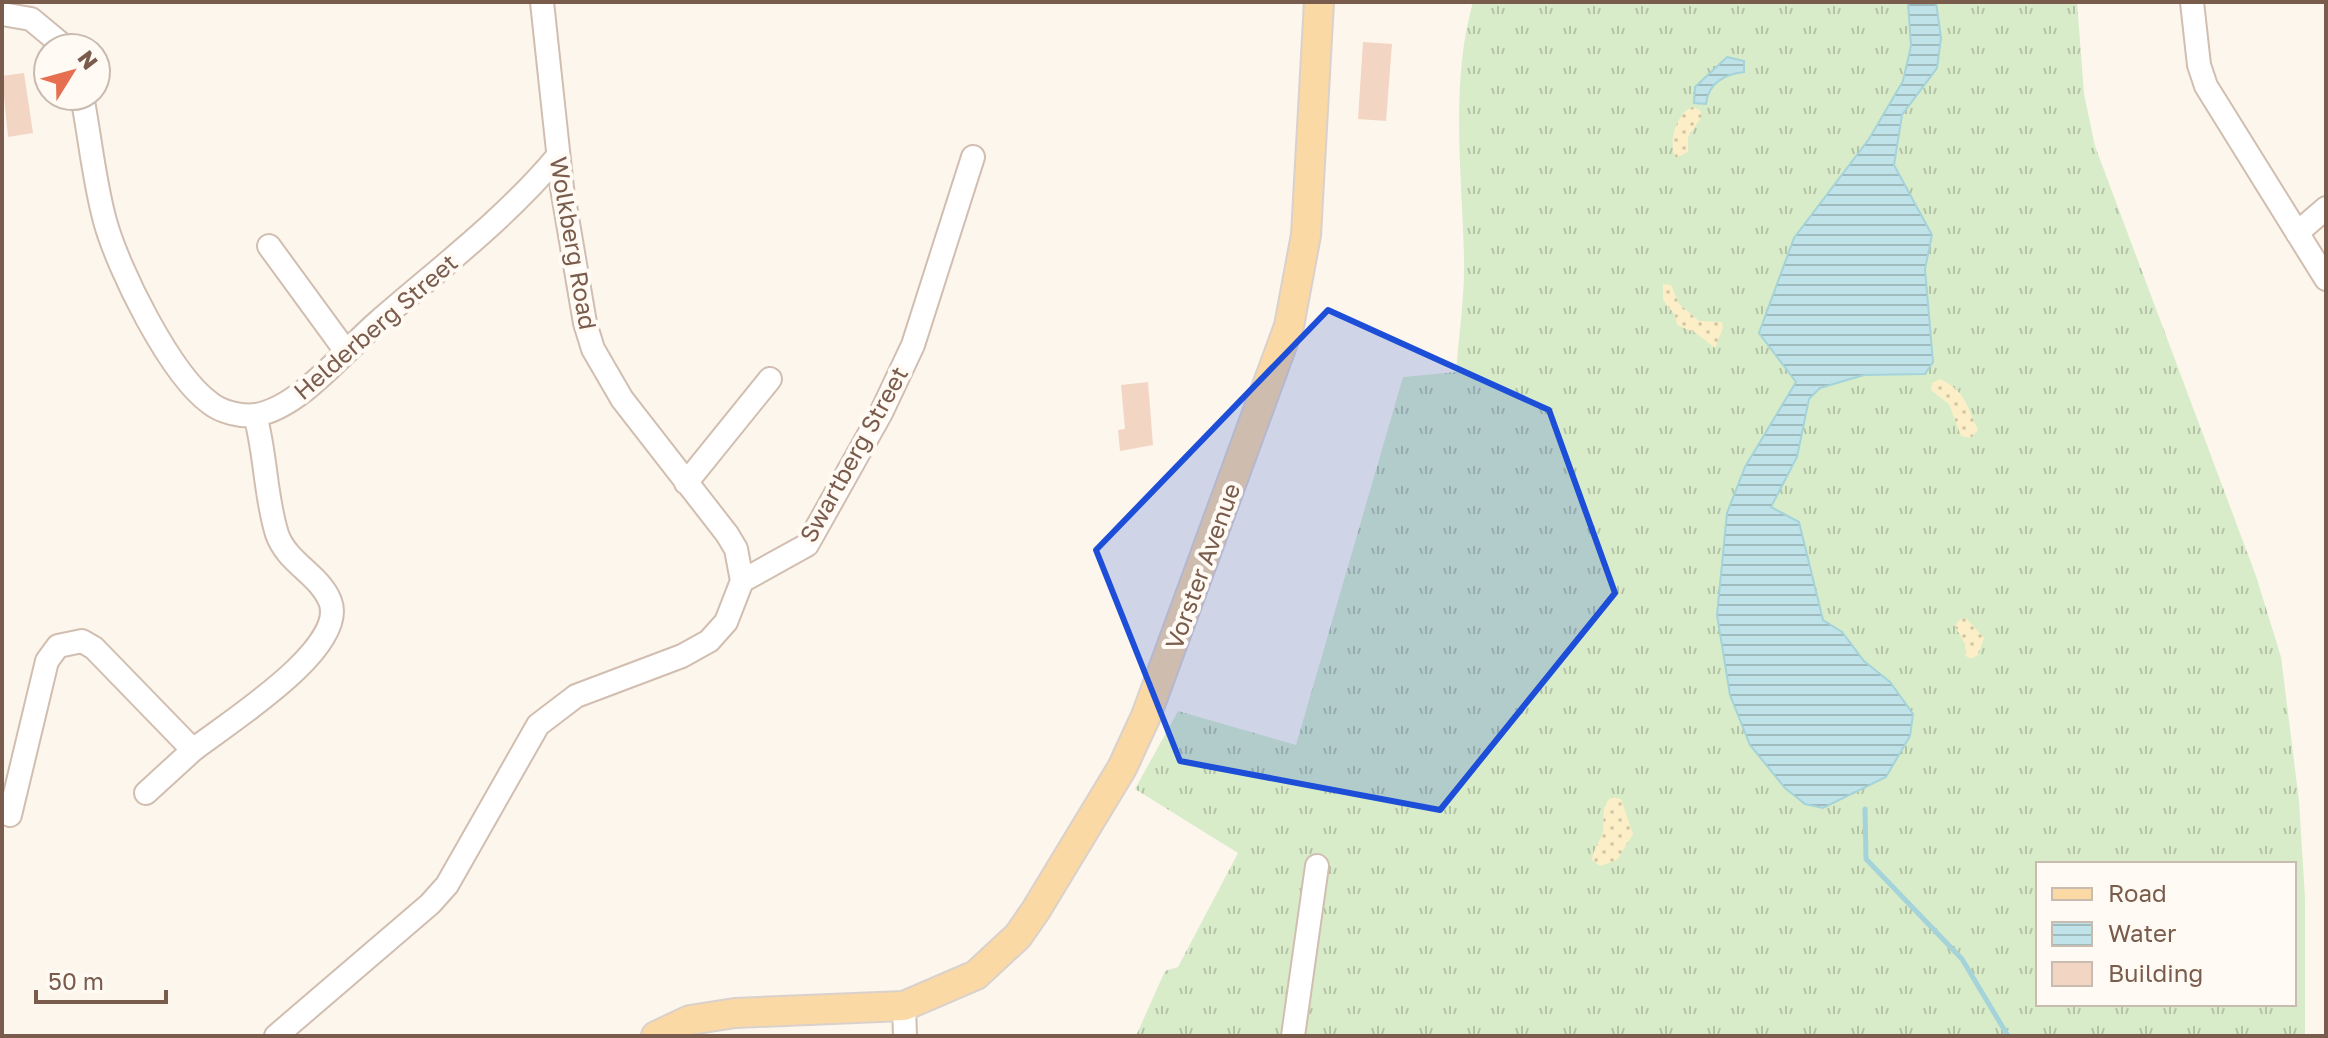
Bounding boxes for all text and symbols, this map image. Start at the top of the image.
north arrow [32,32,112,112]
text: N [73,45,104,74]
street label: Wolkberg Road [545,154,603,332]
street label: Helderberg Street [287,247,463,405]
street label: Swartberg Street [793,361,913,547]
street label: Vorster Avenue [1158,479,1246,653]
legend [2036,862,2296,1006]
text: Road [2108,878,2167,907]
text: Water [2108,918,2176,947]
scale bar [36,954,166,1004]
text: Building [2108,958,2203,987]
text: 50 m [48,966,104,995]

